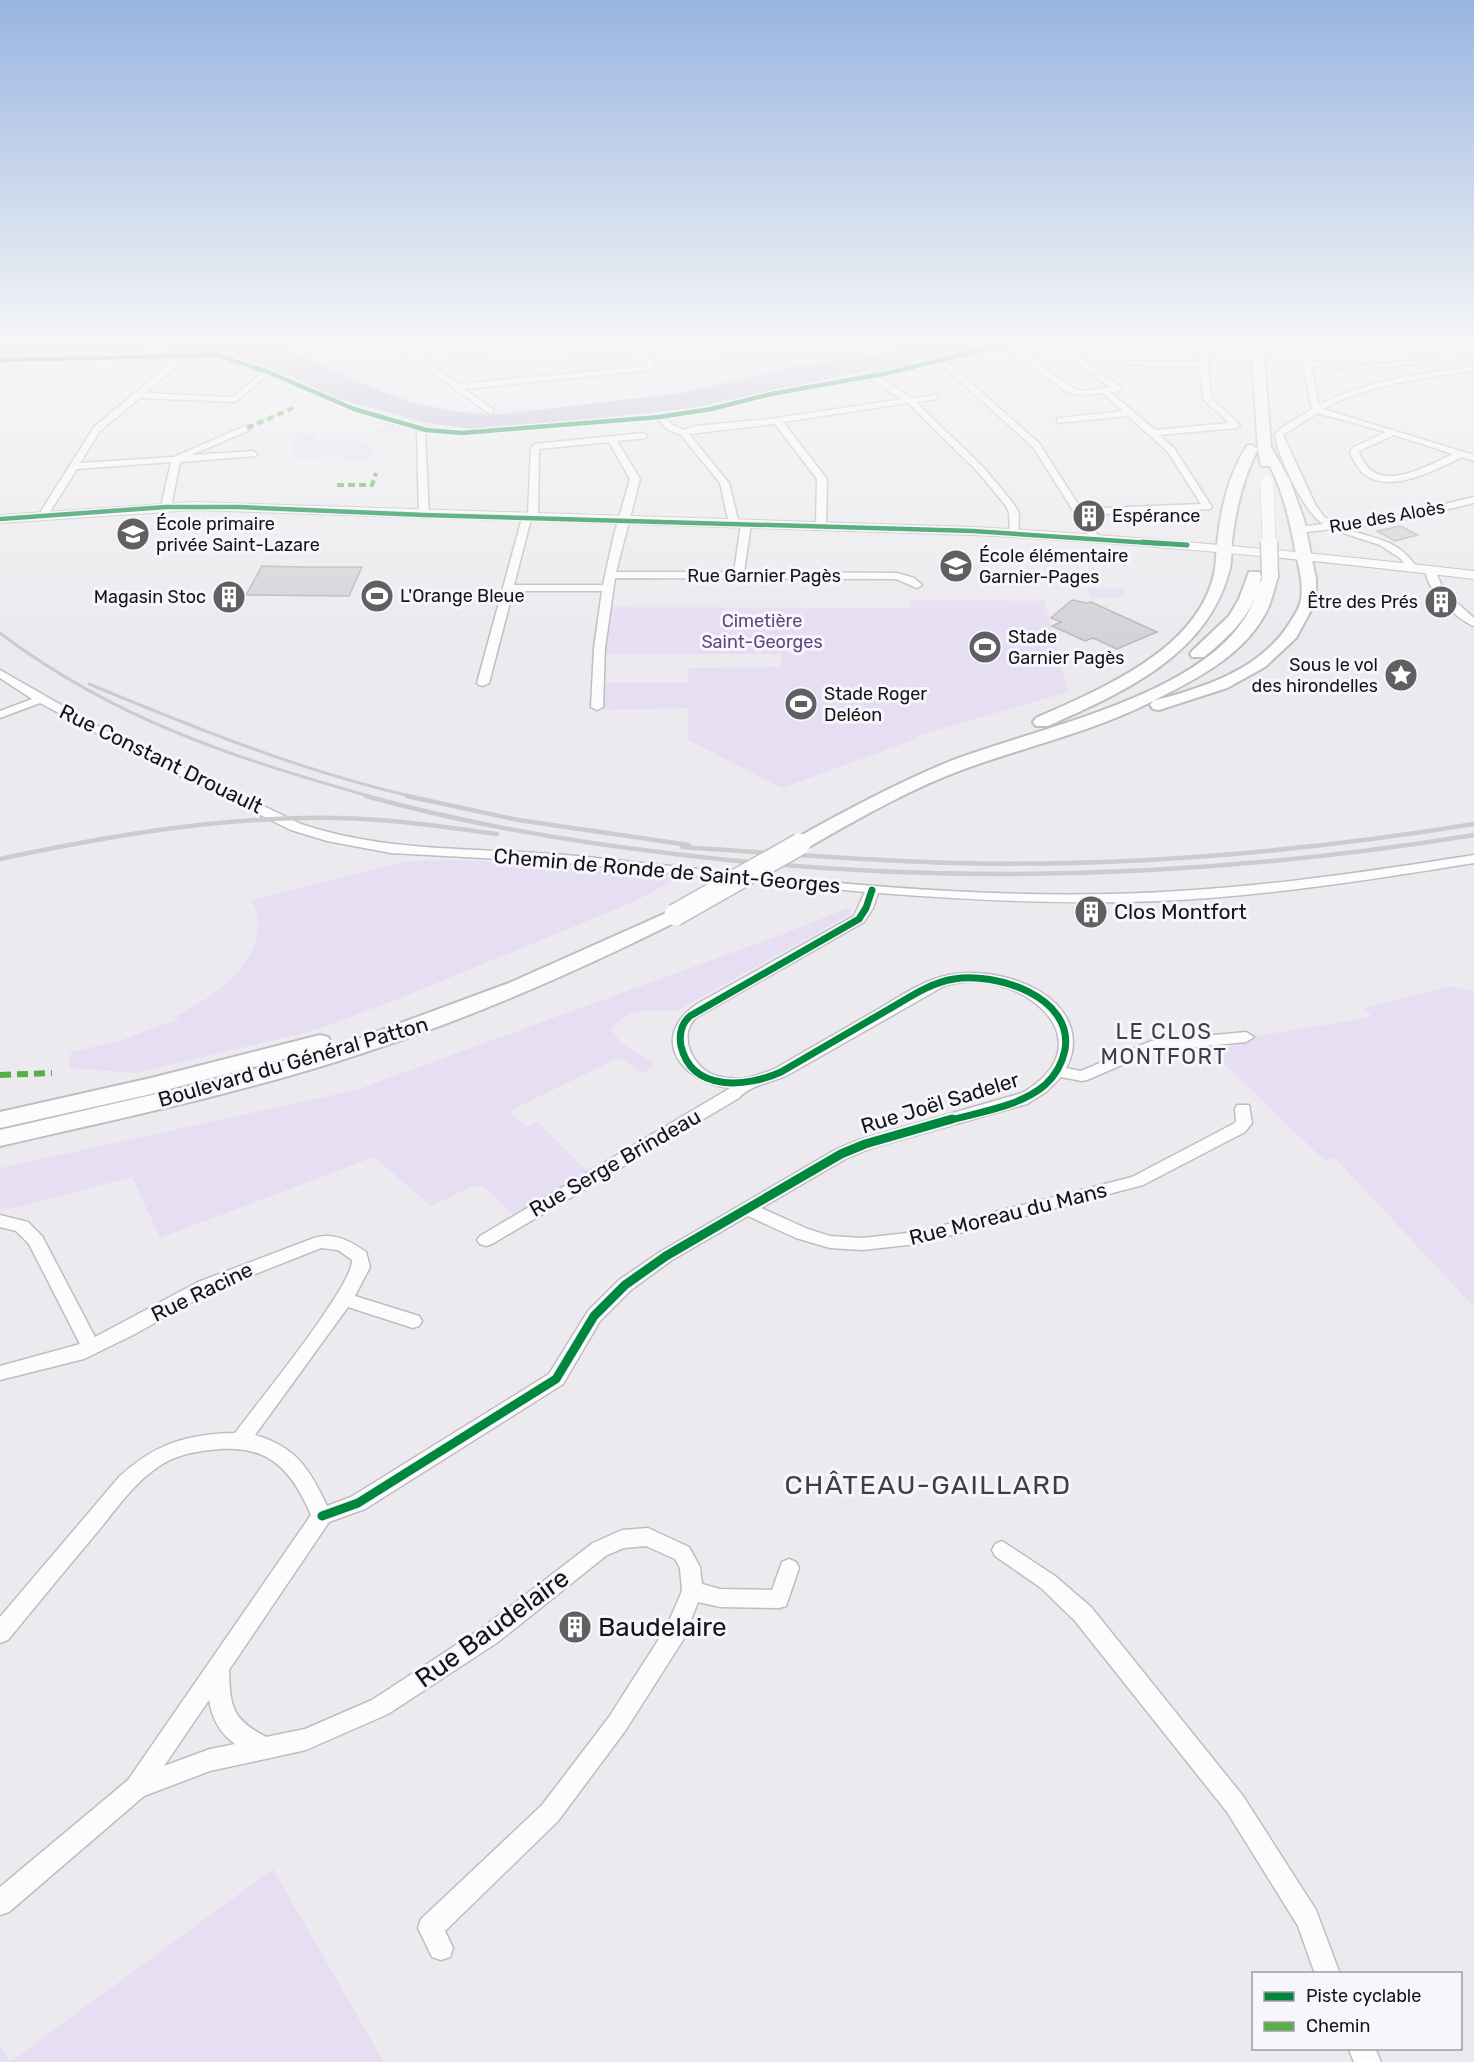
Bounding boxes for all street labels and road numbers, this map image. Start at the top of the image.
street label: Rue des Aloès [1327,496,1447,538]
street label: Rue Garnier Pagès [687,565,841,587]
street label: Rue Constant Drouault [56,698,267,819]
street label: Chemin de Ronde de Saint-Georges [493,843,842,898]
street label: Boulevard du Général Patton [155,1011,431,1112]
street label: Rue Joël Sadeler [858,1067,1022,1139]
street label: Rue Serge Brindeau [525,1103,705,1222]
street label: Rue Moreau du Mans [906,1177,1109,1250]
street label: Rue Racine [147,1256,257,1327]
street label: Rue Baudelaire [409,1562,575,1694]

